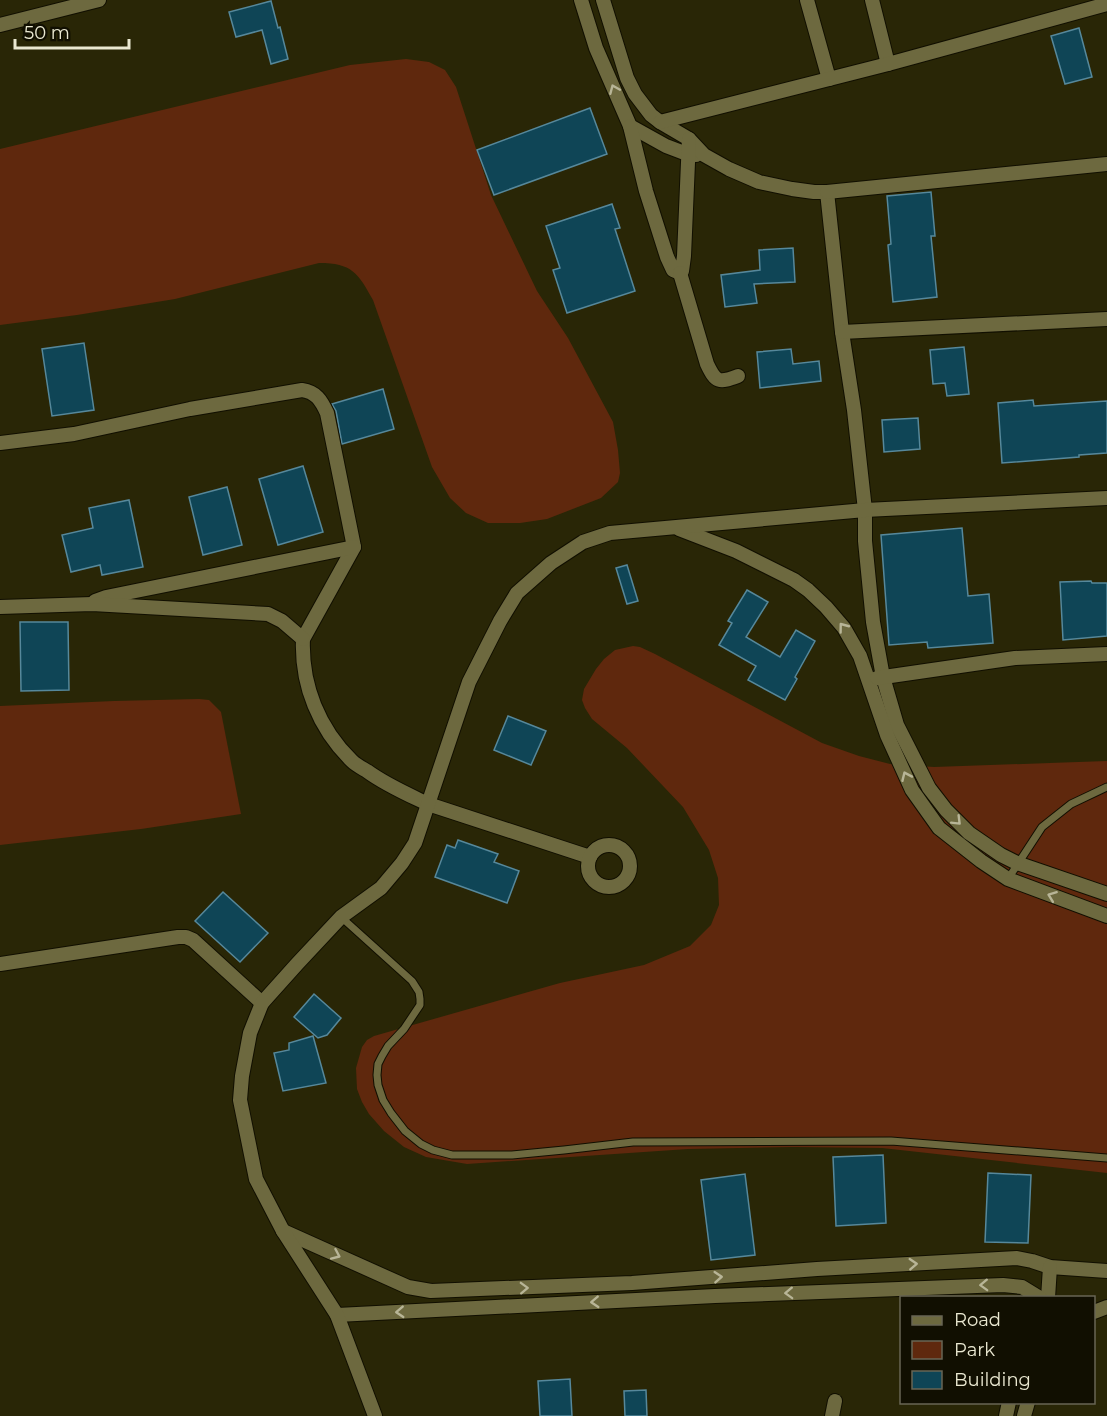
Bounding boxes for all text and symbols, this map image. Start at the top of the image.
scale bar [15,12,129,50]
text: 50 m [24,22,70,44]
one-way arrow [609,84,621,95]
one-way arrow [839,623,850,634]
one-way arrow [901,771,913,782]
one-way arrow [949,814,960,825]
one-way arrow [1047,890,1058,903]
one-way arrow [330,1247,341,1259]
one-way arrow [909,1258,918,1271]
one-way arrow [714,1270,723,1283]
one-way arrow [980,1279,989,1292]
one-way arrow [519,1281,528,1294]
one-way arrow [785,1286,794,1299]
one-way arrow [590,1295,599,1308]
legend [900,1296,1095,1404]
one-way arrow [395,1306,404,1319]
text: Road [954,1309,1001,1331]
text: Park [954,1339,995,1361]
text: Building [954,1369,1031,1391]

